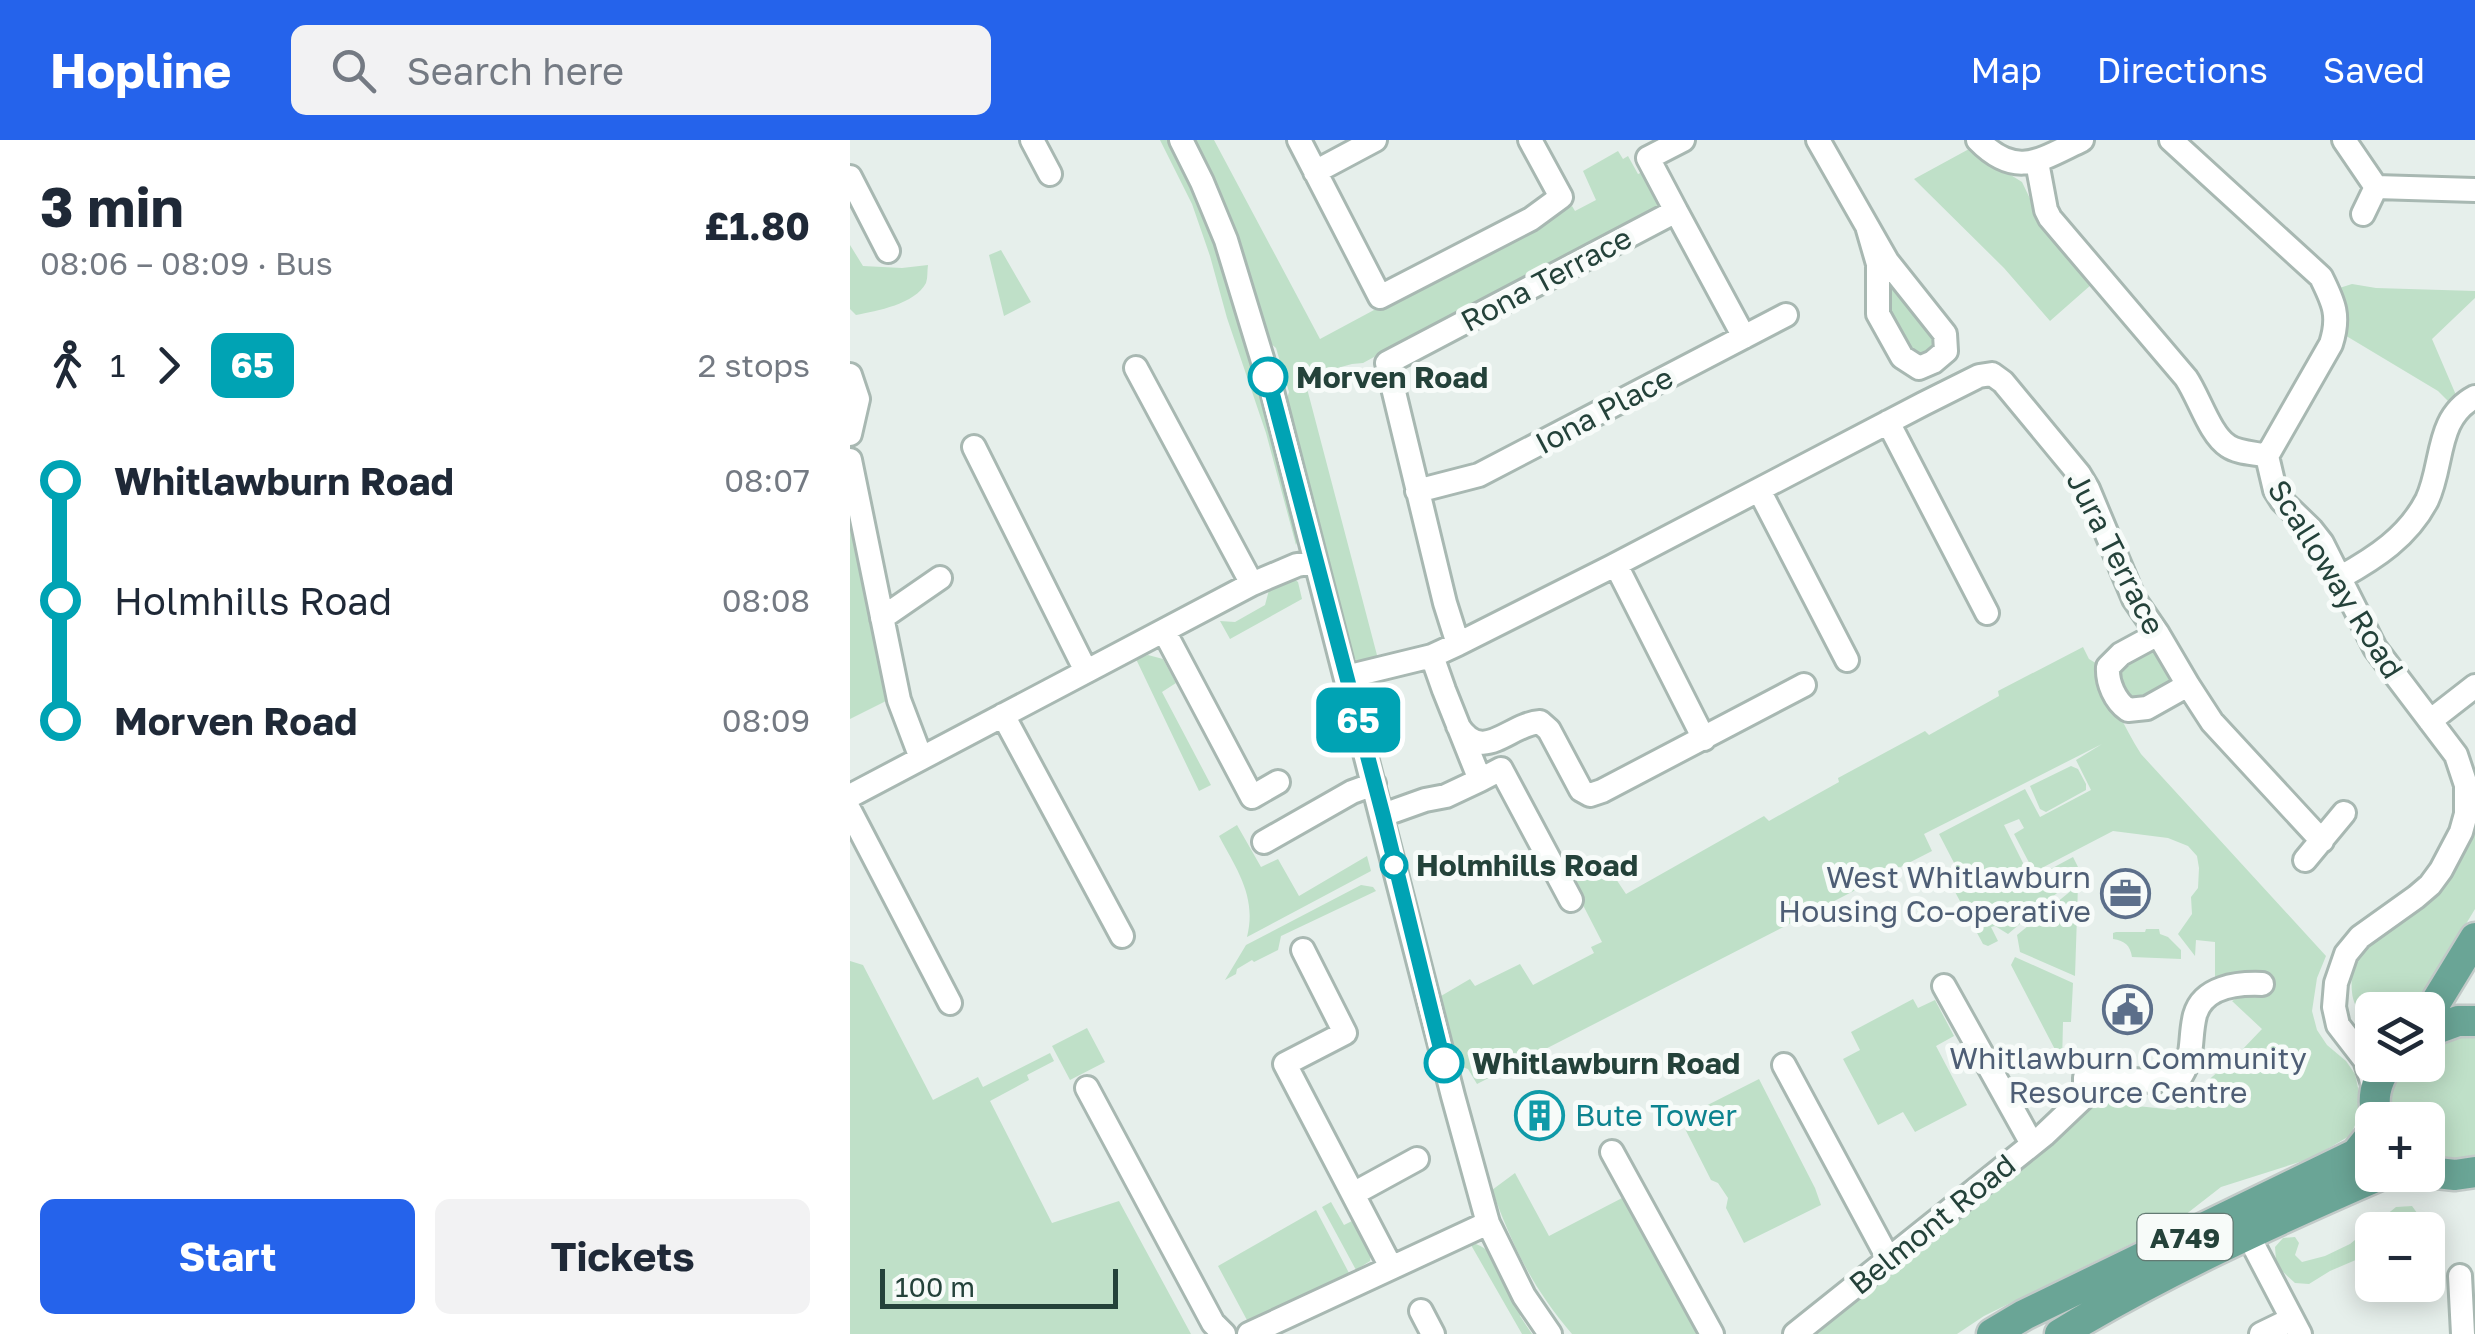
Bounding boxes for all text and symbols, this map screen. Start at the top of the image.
search box [291,25,991,115]
text: Hopline [50,41,231,99]
icon: search [326,43,381,98]
text: Search here [406,48,624,93]
text: Map [1970,49,2042,91]
text: Directions [2097,49,2268,91]
text: Saved [2323,49,2425,91]
text: 3 min [40,173,184,239]
text: £1.80 [704,203,810,248]
street label: Rona Terrace [1455,219,1637,339]
text: 08:06 – 08:09 · Bus [40,244,333,282]
icon: walk [40,338,95,393]
icon: forward [141,338,196,393]
text: 65 [231,344,274,386]
text: 1 [110,346,126,384]
text: 2 stops [698,346,810,384]
marker: Morven Road [1249,358,1287,396]
place label: Morven Road [1296,359,1488,395]
street label: Iona Place [1529,359,1679,461]
text: Whitlawburn Road [114,458,454,503]
text: 08:07 [724,461,810,499]
street label: Jura Terrace [2060,466,2172,640]
street label: Scalloway Road [2261,473,2411,685]
text: Holmhills Road [114,578,392,623]
text: 08:08 [722,581,810,619]
line badge: 65 [1313,688,1403,752]
text: Morven Road [114,698,357,743]
text: 65 [1336,699,1380,741]
text: 08:09 [722,701,810,739]
place label: Holmhills Road [1416,847,1638,883]
marker: Holmhills Road [1381,852,1407,878]
place label: West Whitlawburn Housing Co-operative [1778,859,2091,929]
office icon: West Whitlawburn Housing Co-operative [2100,868,2152,920]
public building icon: Whitlawburn Community Resource Centre [2102,983,2154,1035]
map controls [2355,992,2445,1302]
button: layers [2355,992,2445,1082]
place label: Whitlawburn Community Resource Centre [1949,1040,2307,1110]
marker: Whitlawburn Road [1425,1044,1463,1082]
place label: Whitlawburn Road [1472,1045,1740,1081]
building icon: Bute Tower [1514,1089,1566,1141]
place label: Bute Tower [1575,1097,1737,1133]
button: + [2355,1102,2445,1192]
street label: Belmont Road [1842,1146,2022,1302]
button: Start [40,1199,415,1314]
button: Tickets [435,1199,810,1314]
button: − [2355,1212,2445,1302]
road number: A749 [2138,1214,2232,1260]
scale bar [880,1264,1118,1308]
text: 100 m [895,1270,975,1303]

